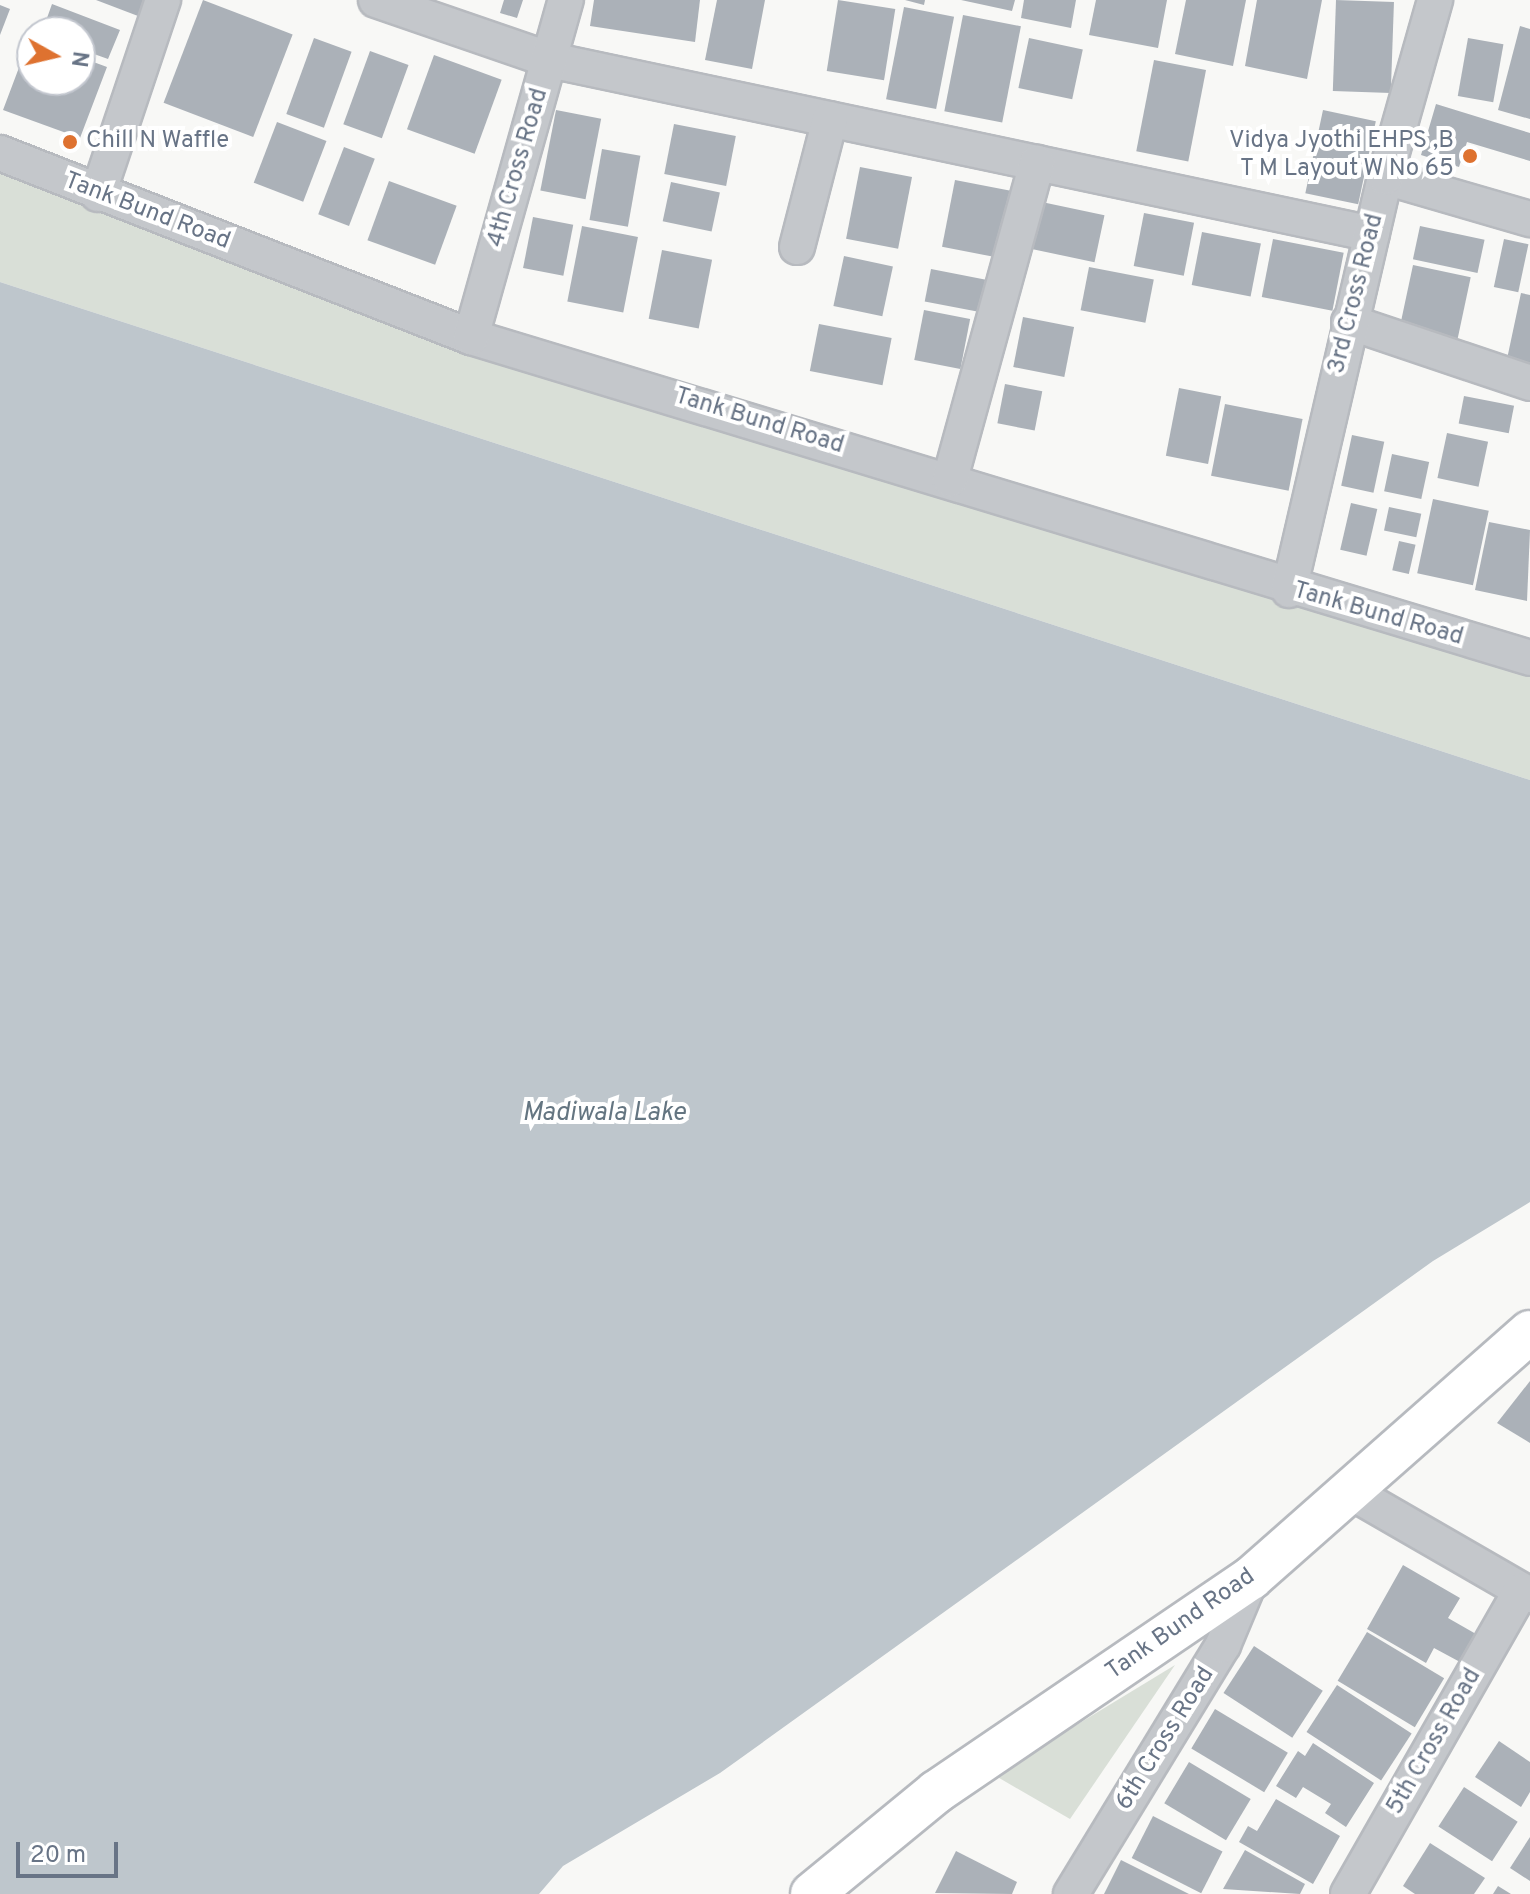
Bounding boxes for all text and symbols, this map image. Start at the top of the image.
north arrow [16,16,96,96]
text: N [64,49,93,69]
street label: 4th Cross Road [483,85,555,251]
place label: Chill N Waffle [86,128,230,156]
place label: Vidya Jyothi EHPS ,B T M Layout W No 65 [1229,128,1454,184]
marker: Chill N Waffle [61,133,79,151]
marker: Vidya Jyothi EHPS ,B T M Layout W No 65 [1461,147,1479,165]
street label: Tank Bund Road [60,167,234,257]
street label: 3rd Cross Road [1323,211,1391,377]
street label: Tank Bund Road [671,383,847,461]
street label: Tank Bund Road [1290,577,1466,653]
water label: Madiwala Lake [522,1098,686,1130]
street label: Tank Bund Road [1101,1563,1261,1687]
street label: 6th Cross Road [1111,1662,1221,1816]
street label: 5th Cross Road [1382,1664,1488,1820]
scale bar [20,1826,122,1876]
text: 20 m [30,1841,86,1871]

